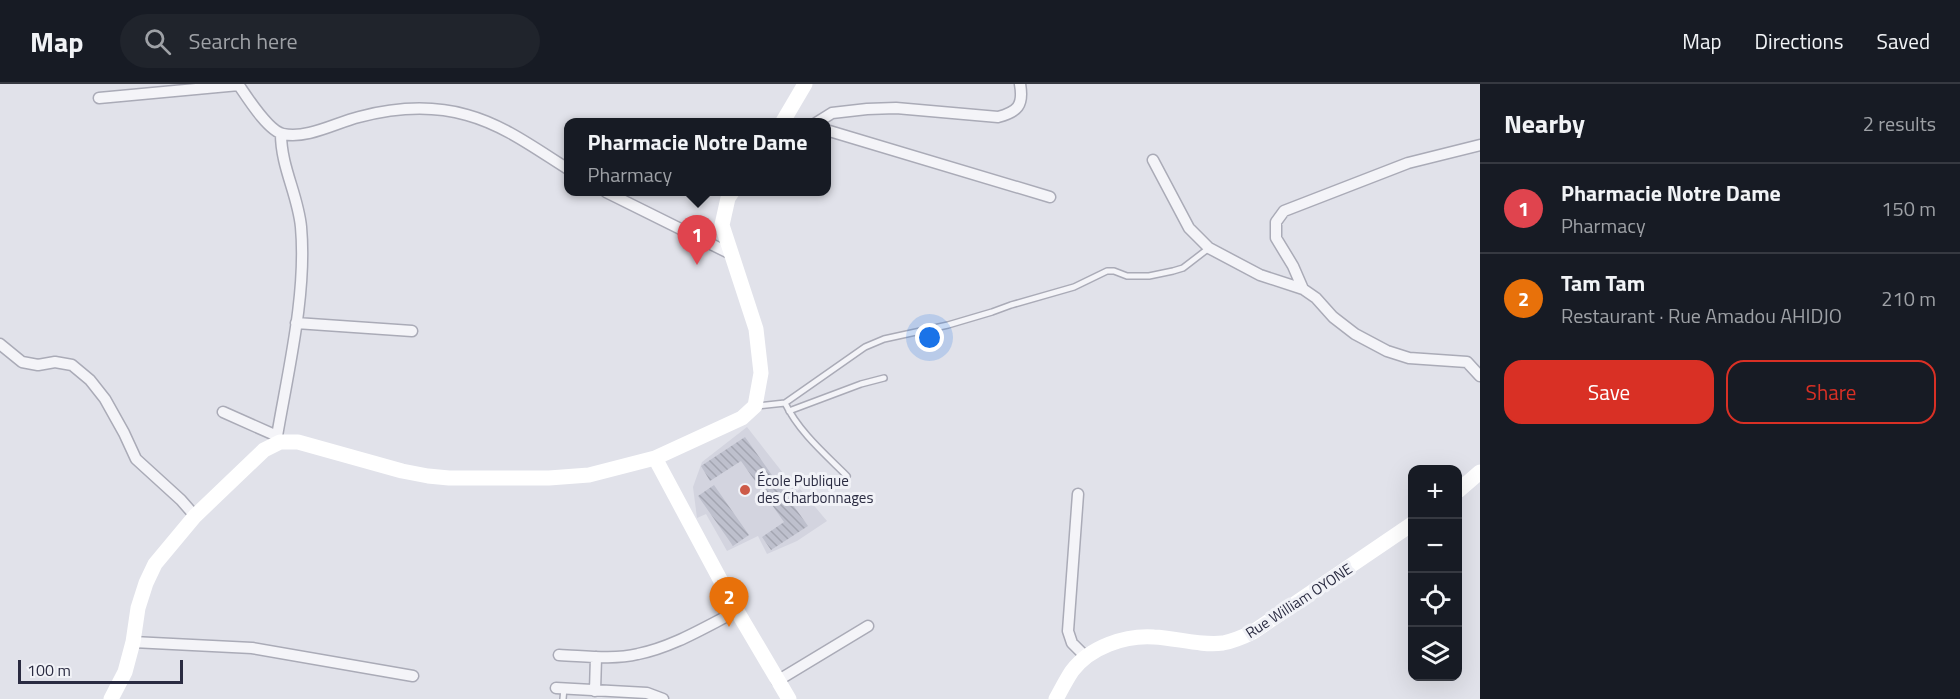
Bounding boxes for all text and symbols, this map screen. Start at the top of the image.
search box [120,14,540,68]
text: Map [30,20,84,63]
text: Search here [189,24,298,58]
icon: search [141,25,174,58]
text: Map [1682,25,1722,57]
text: Directions [1755,25,1844,57]
text: Saved [1877,25,1930,57]
text: Nearby [1504,104,1585,143]
text: 2 results [1863,108,1936,139]
popup [564,118,831,196]
text: Pharmacie Notre Dame [588,125,807,159]
text: Pharmacy [588,159,672,190]
text: Pharmacie Notre Dame [1561,176,1781,210]
text: 1 [1518,193,1529,224]
text: 150 m [1881,193,1936,224]
text: Pharmacy [1561,210,1646,241]
pin: 1 [678,216,716,265]
text: Tam Tam [1561,266,1645,300]
text: 2 [1518,283,1529,314]
text: 210 m [1881,283,1936,314]
text: Restaurant · Rue Amadou AHIDJO [1561,300,1842,331]
your location [915,323,944,352]
button: Save [1504,360,1714,424]
button: Share [1726,360,1936,424]
map controls [1408,465,1462,681]
button: + [1408,465,1462,519]
place label: École Publique des Charbonnages [757,469,873,509]
marker: École Publique des Charbonnages [738,483,752,497]
button: − [1408,519,1462,573]
street label: Rue William OYONE [1241,557,1357,644]
button: locate [1408,573,1462,627]
pin: 2 [710,578,748,627]
button: layers [1408,627,1462,681]
scale bar [18,657,183,684]
text: 100 m [27,658,71,682]

